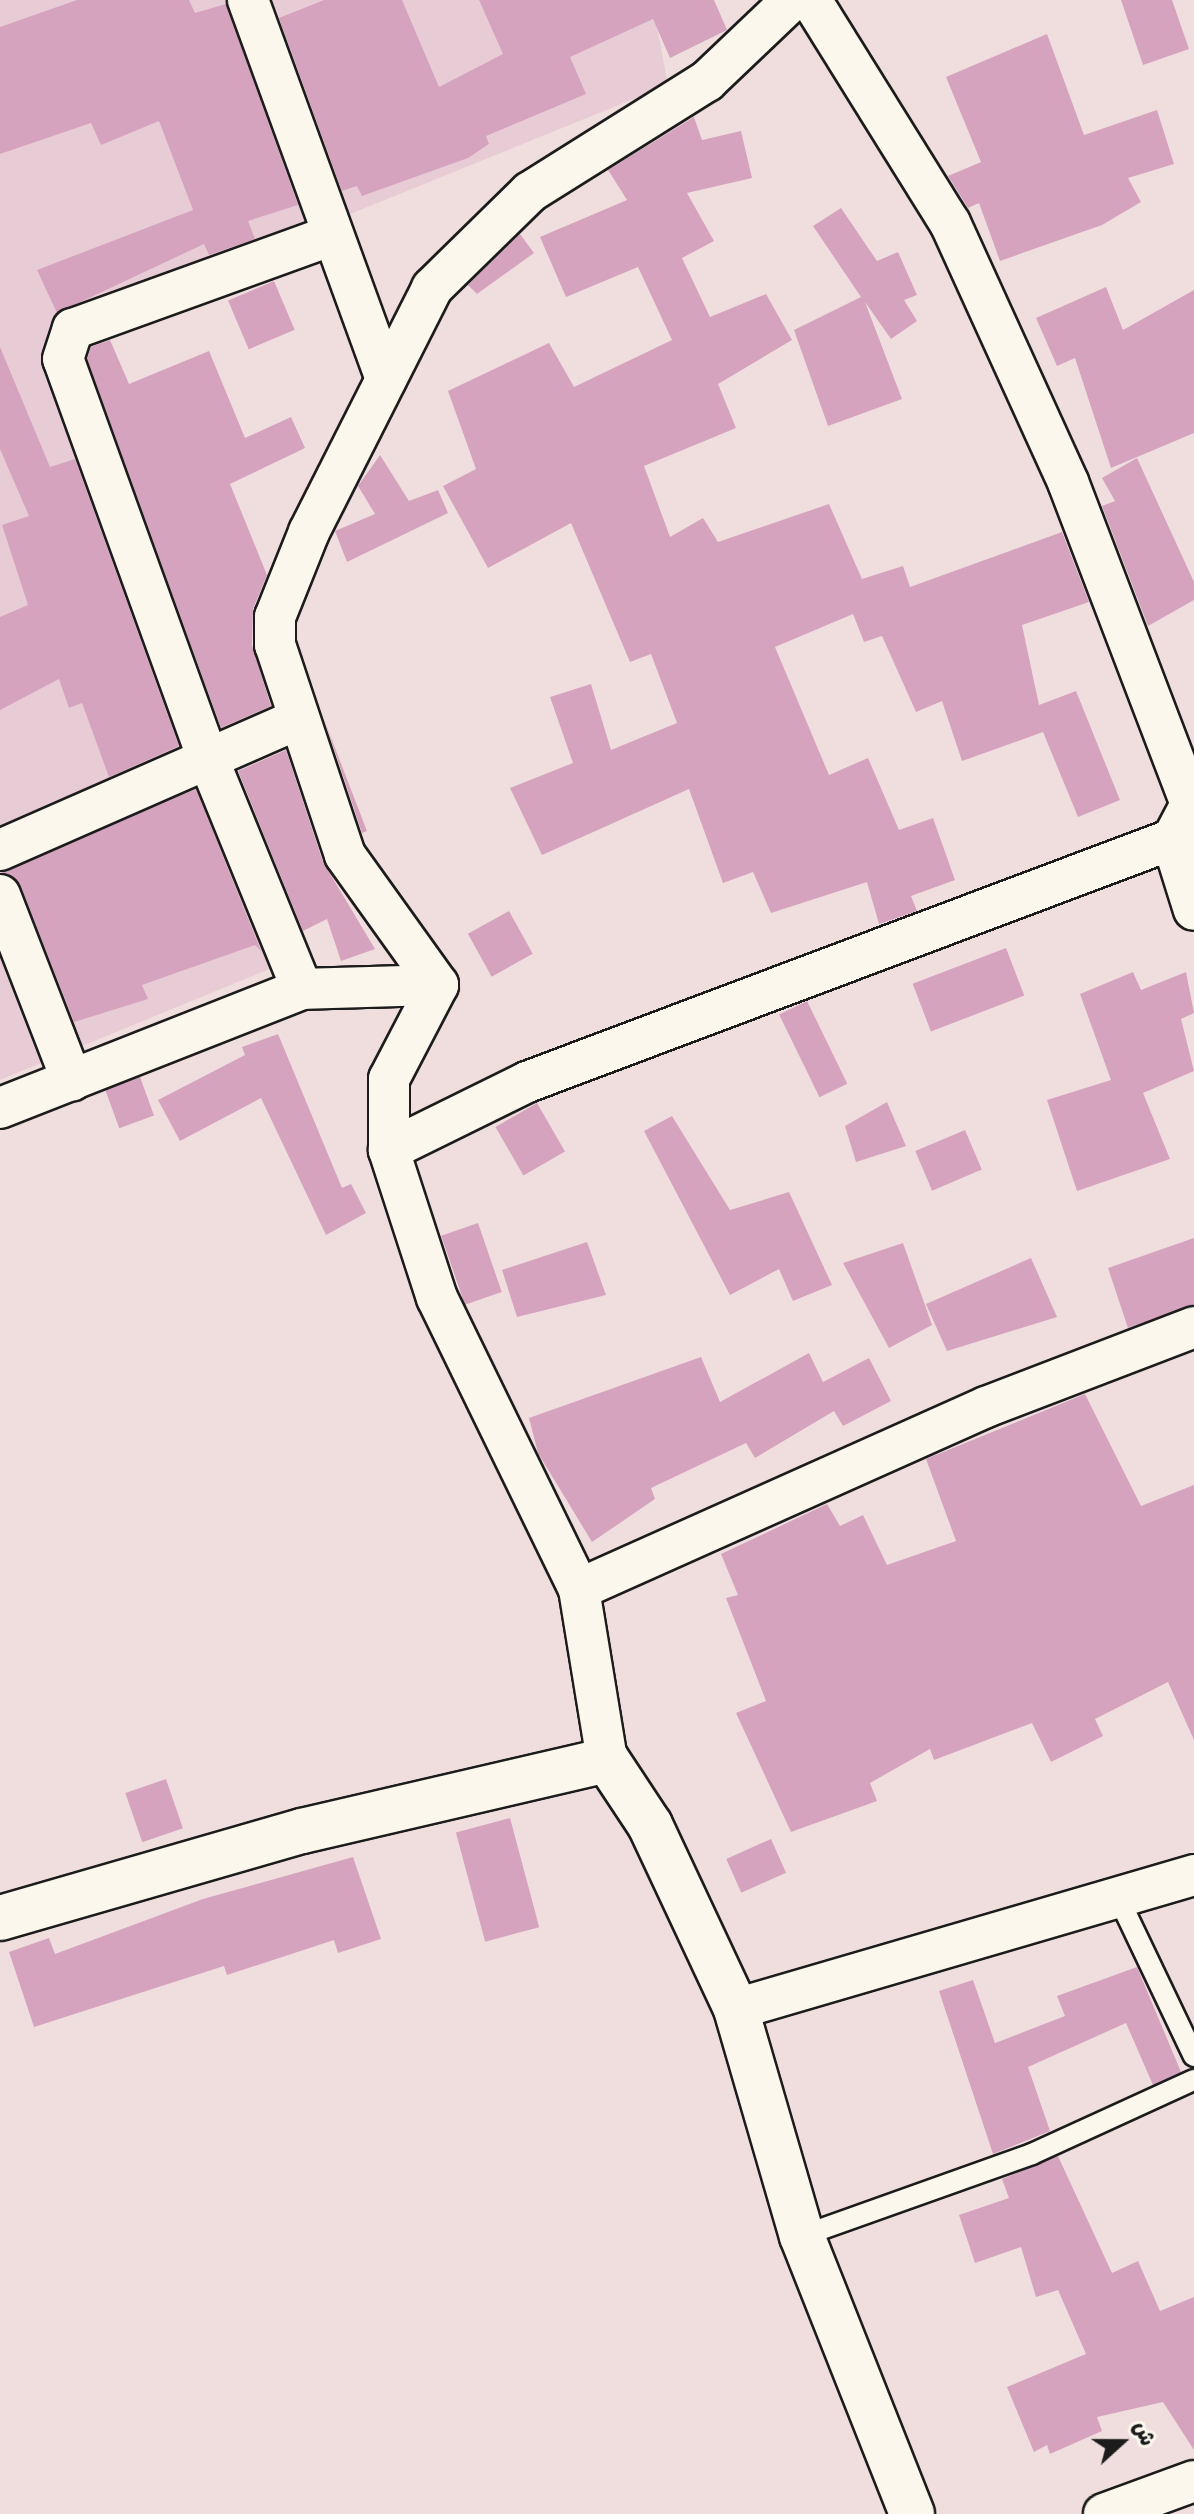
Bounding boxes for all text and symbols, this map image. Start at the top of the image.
north arrow [1082,2402,1162,2482]
text: ش [1122,2415,1167,2451]

